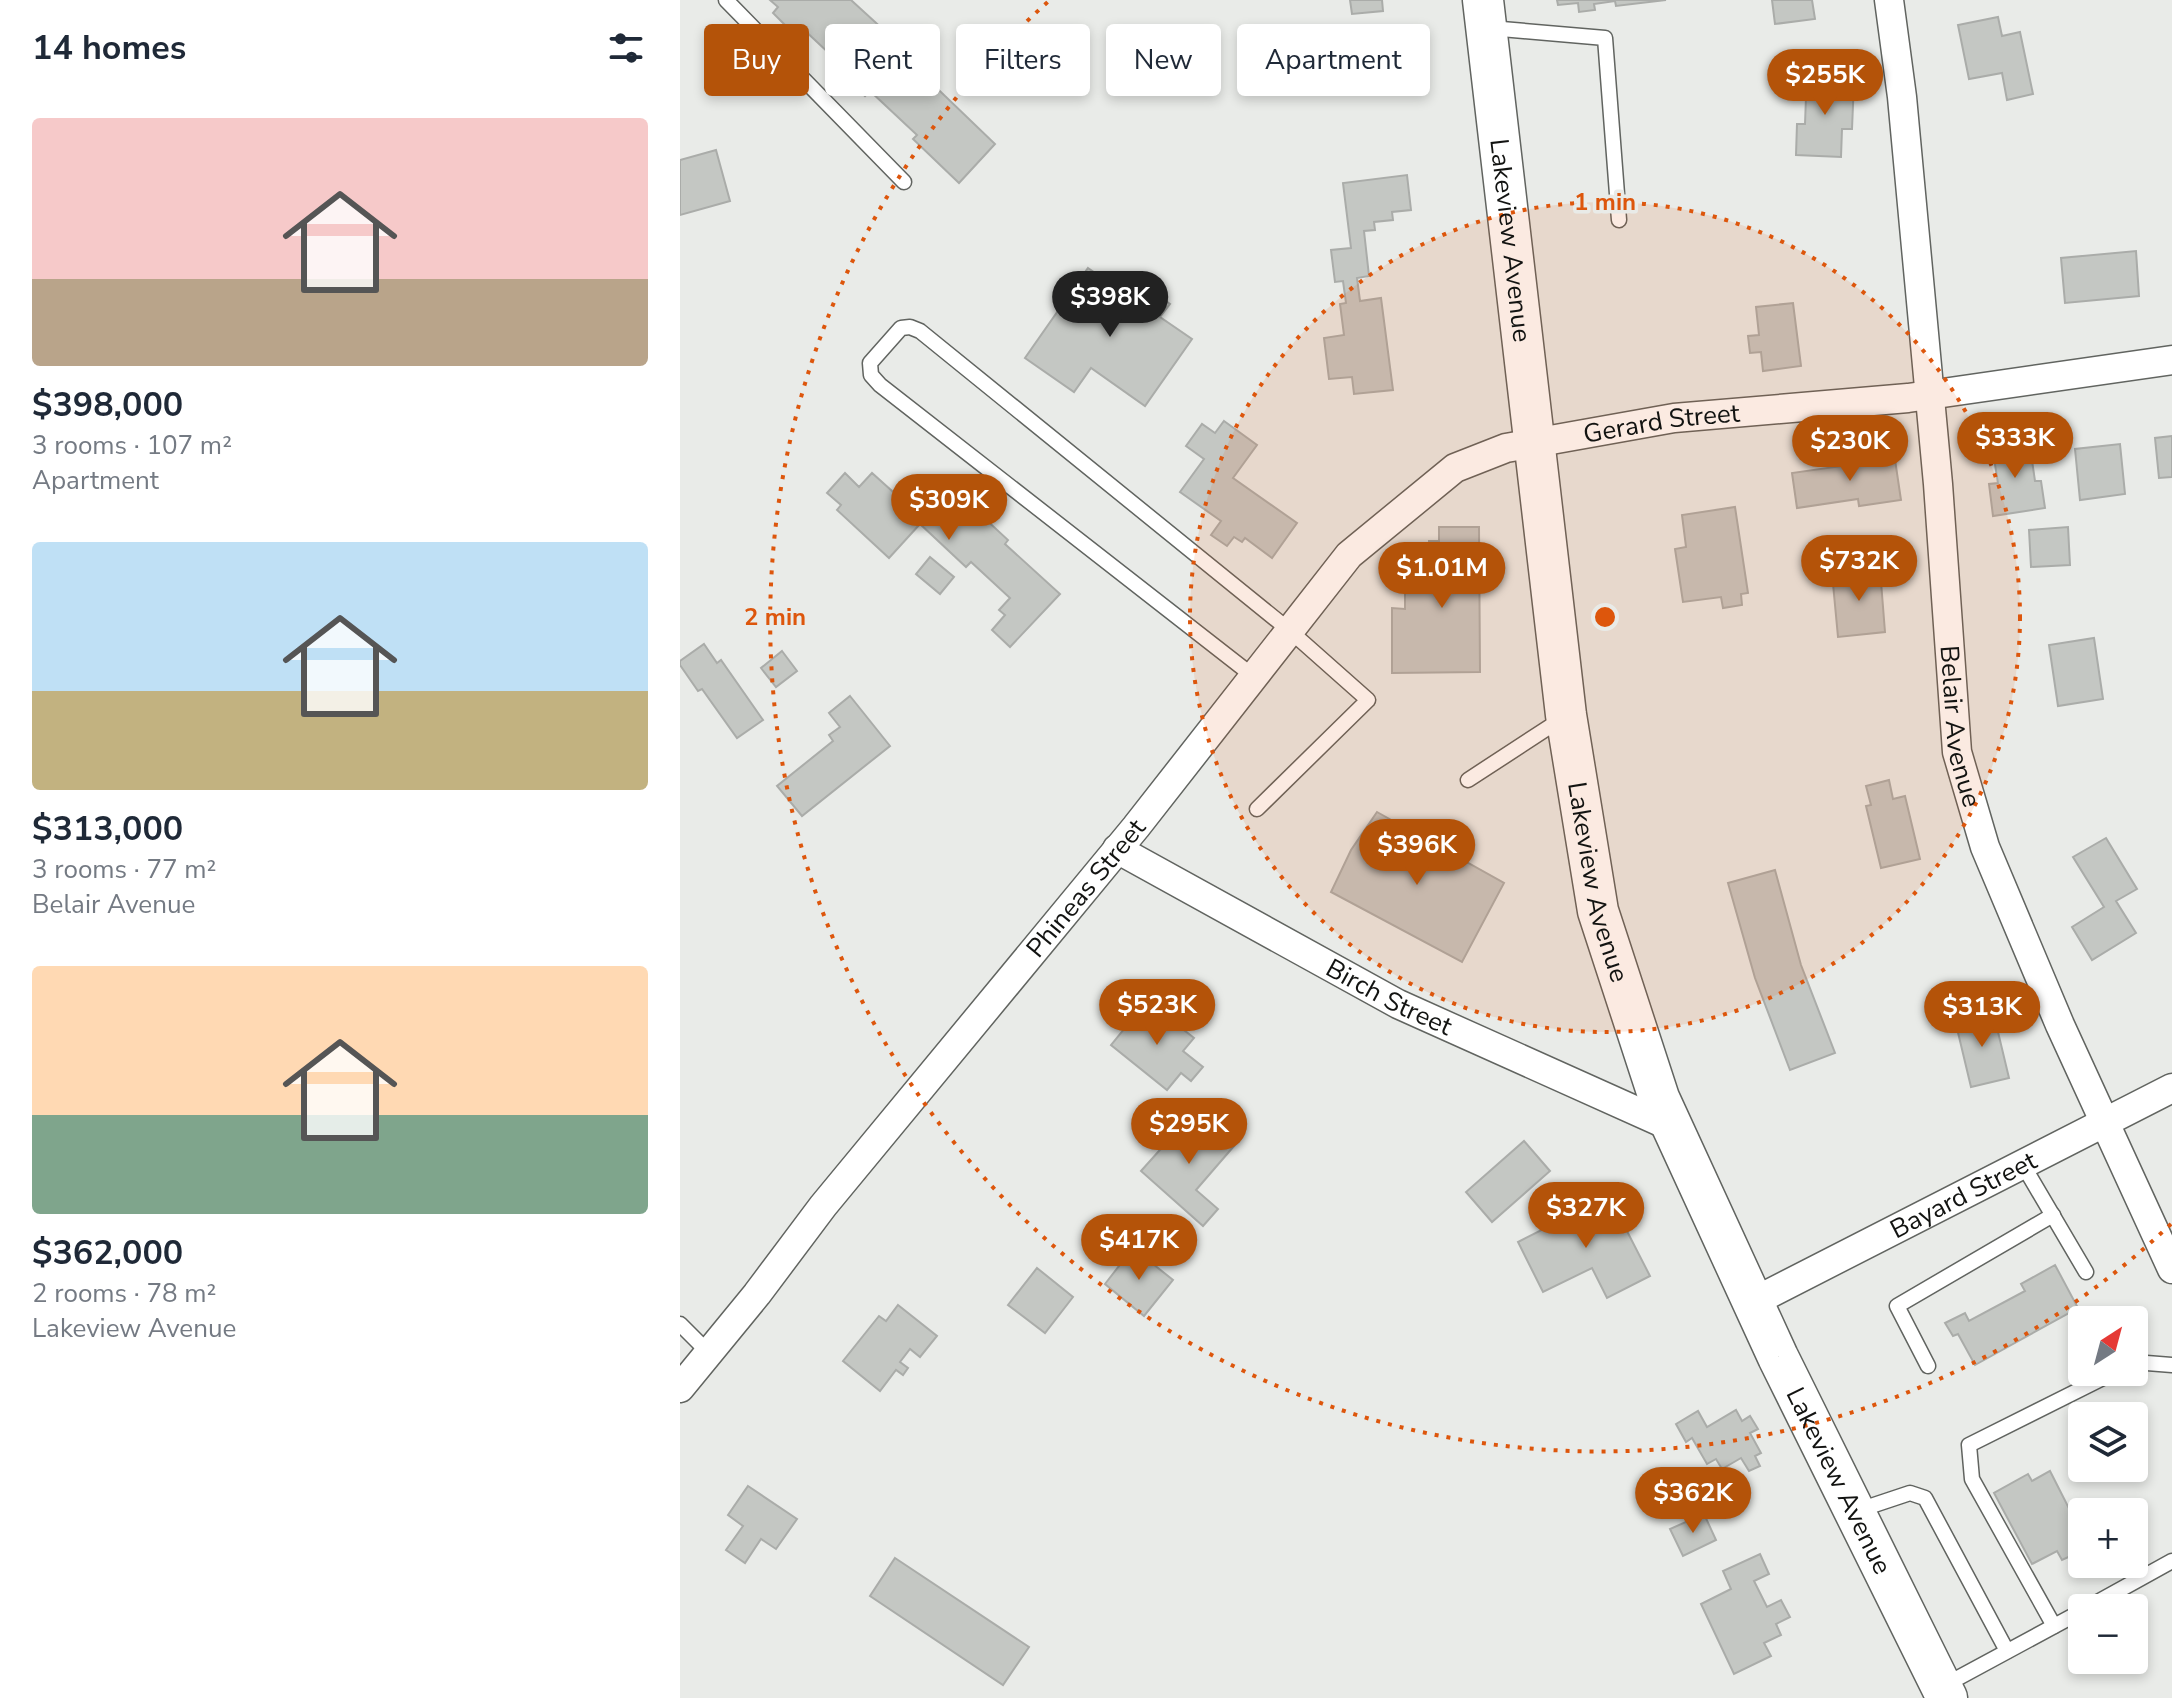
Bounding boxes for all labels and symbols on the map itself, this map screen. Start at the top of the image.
pin: $255K [1769,49,1881,117]
street label: Lakeview Avenue [1481,137,1540,344]
text: 1 min [1574,186,1636,218]
pin: $398K [1054,271,1166,339]
street label: Gerard Street [1580,395,1742,452]
pin: $333K [1959,412,2071,480]
pin: $230K [1794,415,1906,483]
pin: $309K [893,474,1005,542]
pin: $732K [1803,535,1915,603]
pin: $1.01M [1377,542,1507,610]
text: 2 min [744,601,806,633]
centre of rings [1591,603,1619,631]
street label: Belair Avenue [1931,644,1989,811]
street label: Lakeview Avenue [1559,779,1637,987]
street label: Phineas Street [1018,811,1154,965]
pin: $396K [1361,819,1473,887]
street label: Birch Street [1320,951,1458,1044]
pin: $523K [1101,979,1213,1047]
pin: $313K [1926,981,2038,1049]
pin: $295K [1133,1098,1245,1166]
street label: Bayard Street [1884,1143,2043,1247]
pin: $327K [1530,1182,1642,1250]
pin: $417K [1083,1214,1195,1282]
north arrow [2068,1306,2148,1386]
street label: Lakeview Avenue [1778,1381,1900,1580]
pin: $362K [1637,1467,1749,1535]

